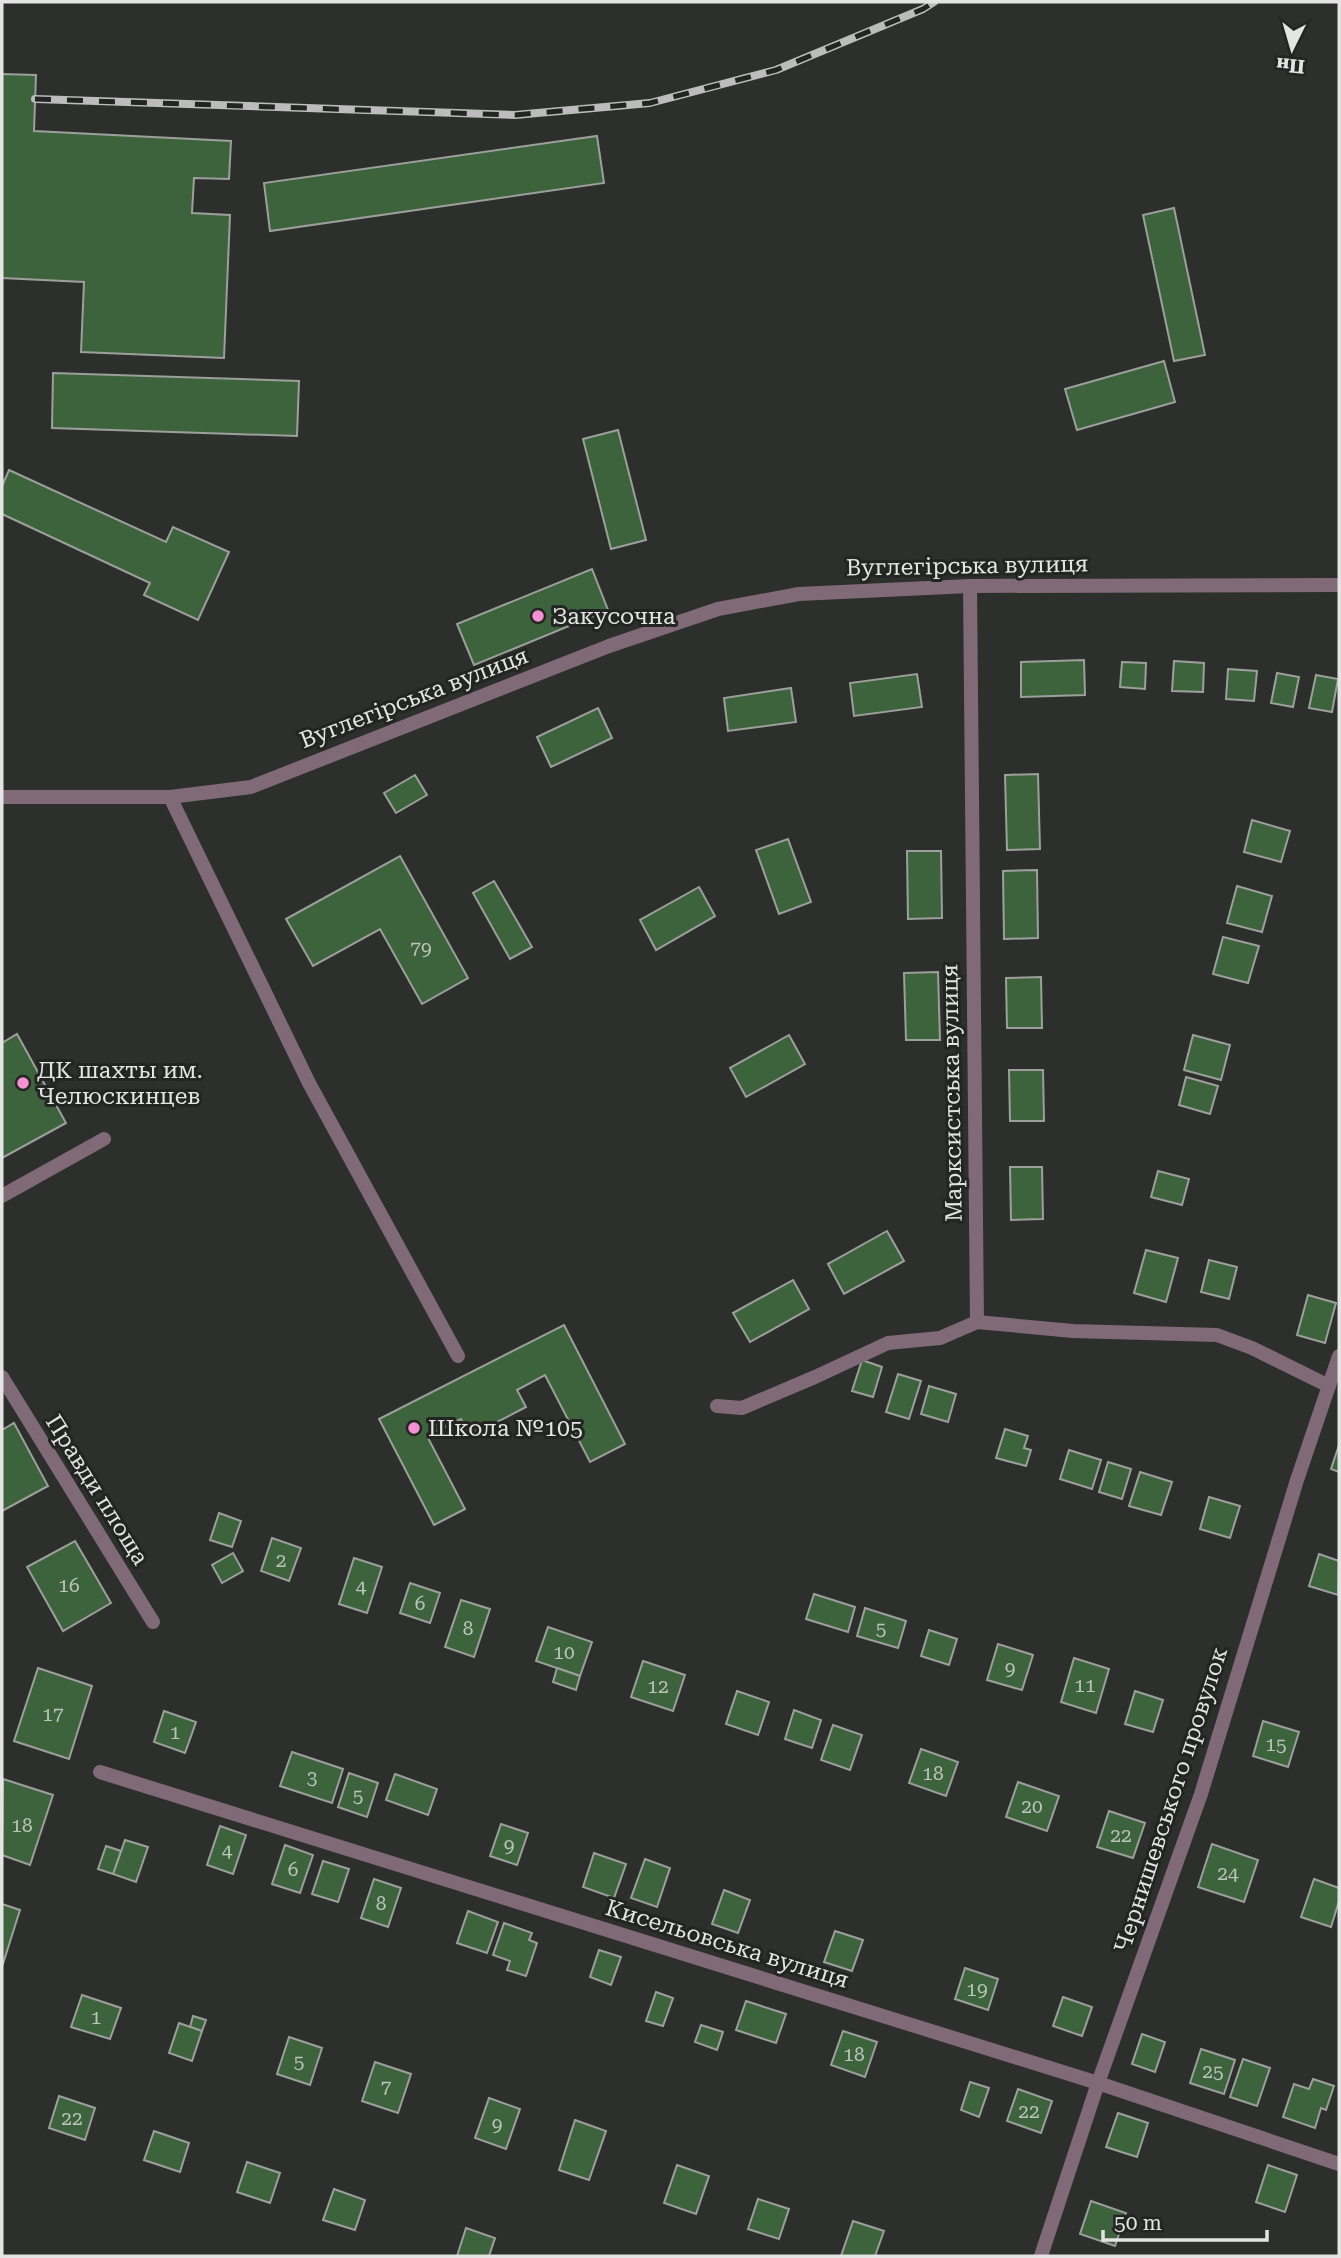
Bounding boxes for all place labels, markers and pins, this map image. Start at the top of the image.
place label: Закусочна [552,603,676,630]
marker: Закусочна [530,608,546,624]
place label: ДК шахты им. Челюскинцев [37,1057,203,1110]
marker: ДК шахты им. Челюскинцев [15,1075,31,1091]
place label: Школа №105 [428,1415,583,1442]
marker: Школа №105 [406,1420,422,1436]

